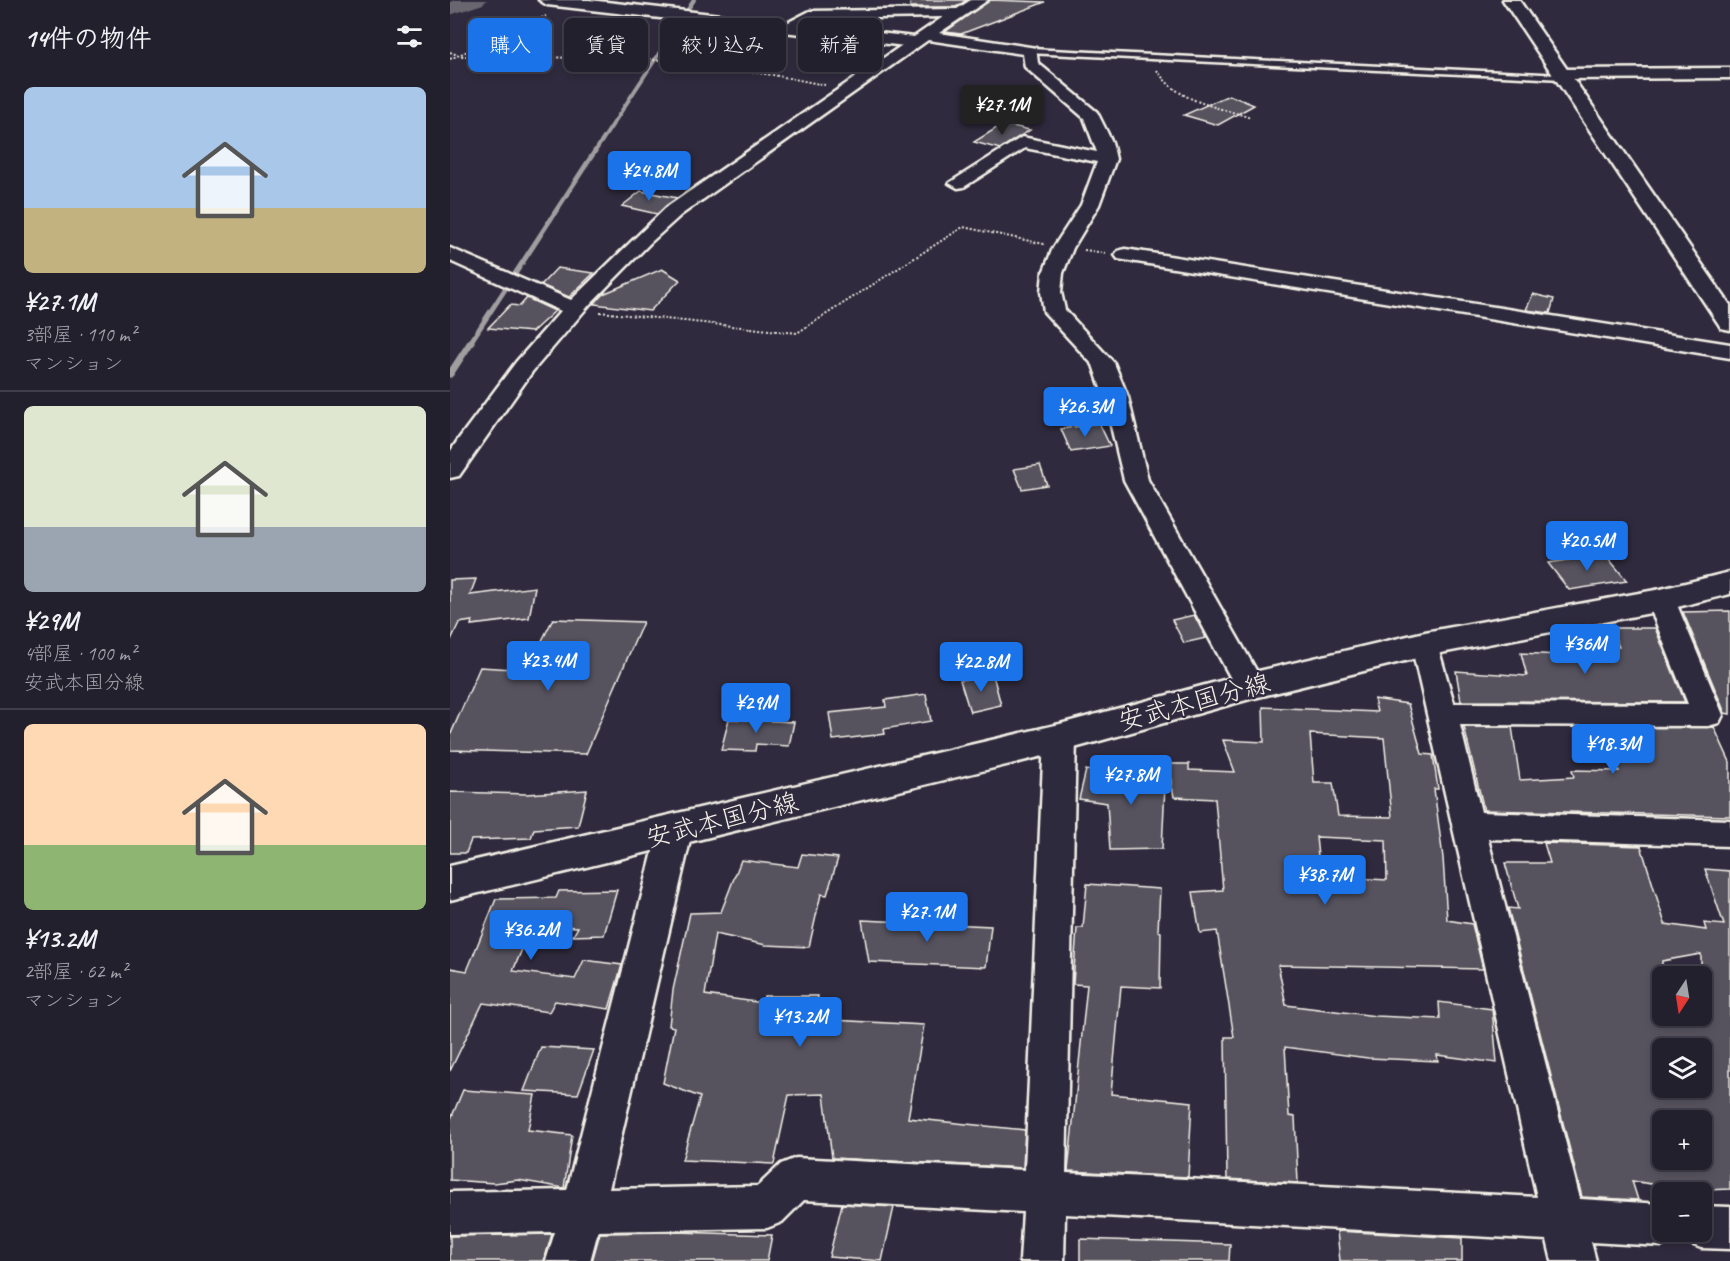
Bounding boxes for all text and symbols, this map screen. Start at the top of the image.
chip: 購入 [468,18,552,72]
chip: 賃貸 [564,18,648,72]
chip: 絞り込み [660,18,786,72]
chip: 新着 [798,18,882,72]
icon: filters [393,20,426,53]
text: 14件の物件 [24,22,151,55]
pin: ¥27.1M [953,85,1051,136]
text: ¥27.1M [975,92,1029,117]
icon: home [171,126,279,234]
pin: ¥24.8M [600,151,698,202]
text: ¥24.8M [622,158,676,183]
text: ¥27.1M [24,285,95,318]
text: 3部屋 · 110 m² [24,322,136,347]
text: マンション [24,351,123,376]
pin: ¥26.3M [1036,387,1134,438]
text: ¥26.3M [1058,394,1112,419]
icon: home [171,445,279,553]
pin: ¥20.5M [1538,521,1636,572]
text: ¥20.5M [1560,528,1614,553]
text: ¥29M [24,604,78,637]
pin: ¥36M [1549,624,1621,675]
text: ¥36M [1564,631,1606,656]
text: 4部屋 · 100 m² [24,641,136,666]
pin: ¥23.4M [499,641,597,692]
pin: ¥22.8M [932,642,1030,693]
text: ¥23.4M [521,648,575,673]
text: ¥22.8M [954,649,1008,674]
street label: 安武本国分線 [1114,666,1274,738]
text: 安武本国分線 [24,670,144,695]
pin: ¥29M [720,683,792,734]
text: ¥29M [735,690,777,715]
pin: ¥18.3M [1564,724,1662,775]
text: ¥18.3M [1586,731,1640,756]
pin: ¥27.8M [1082,755,1180,806]
text: ¥27.8M [1104,762,1158,787]
icon: home [171,763,279,871]
street label: 安武本国分線 [642,785,802,855]
pin: ¥38.7M [1276,855,1374,906]
text: ¥38.7M [1298,862,1352,887]
pin: ¥27.1M [878,892,976,943]
text: ¥27.1M [900,899,954,924]
pin: ¥36.2M [482,910,580,961]
text: ¥36.2M [504,917,558,942]
text: ¥13.2M [24,922,95,955]
text: 2部屋 · 62 m² [24,959,127,984]
north arrow [1652,966,1712,1026]
map controls [1652,966,1712,1242]
text: マンション [24,988,123,1013]
pin: ¥13.2M [751,997,849,1048]
text: ¥13.2M [773,1004,827,1029]
button: layers [1652,1038,1712,1098]
button: + [1652,1110,1712,1170]
button: − [1652,1182,1712,1242]

